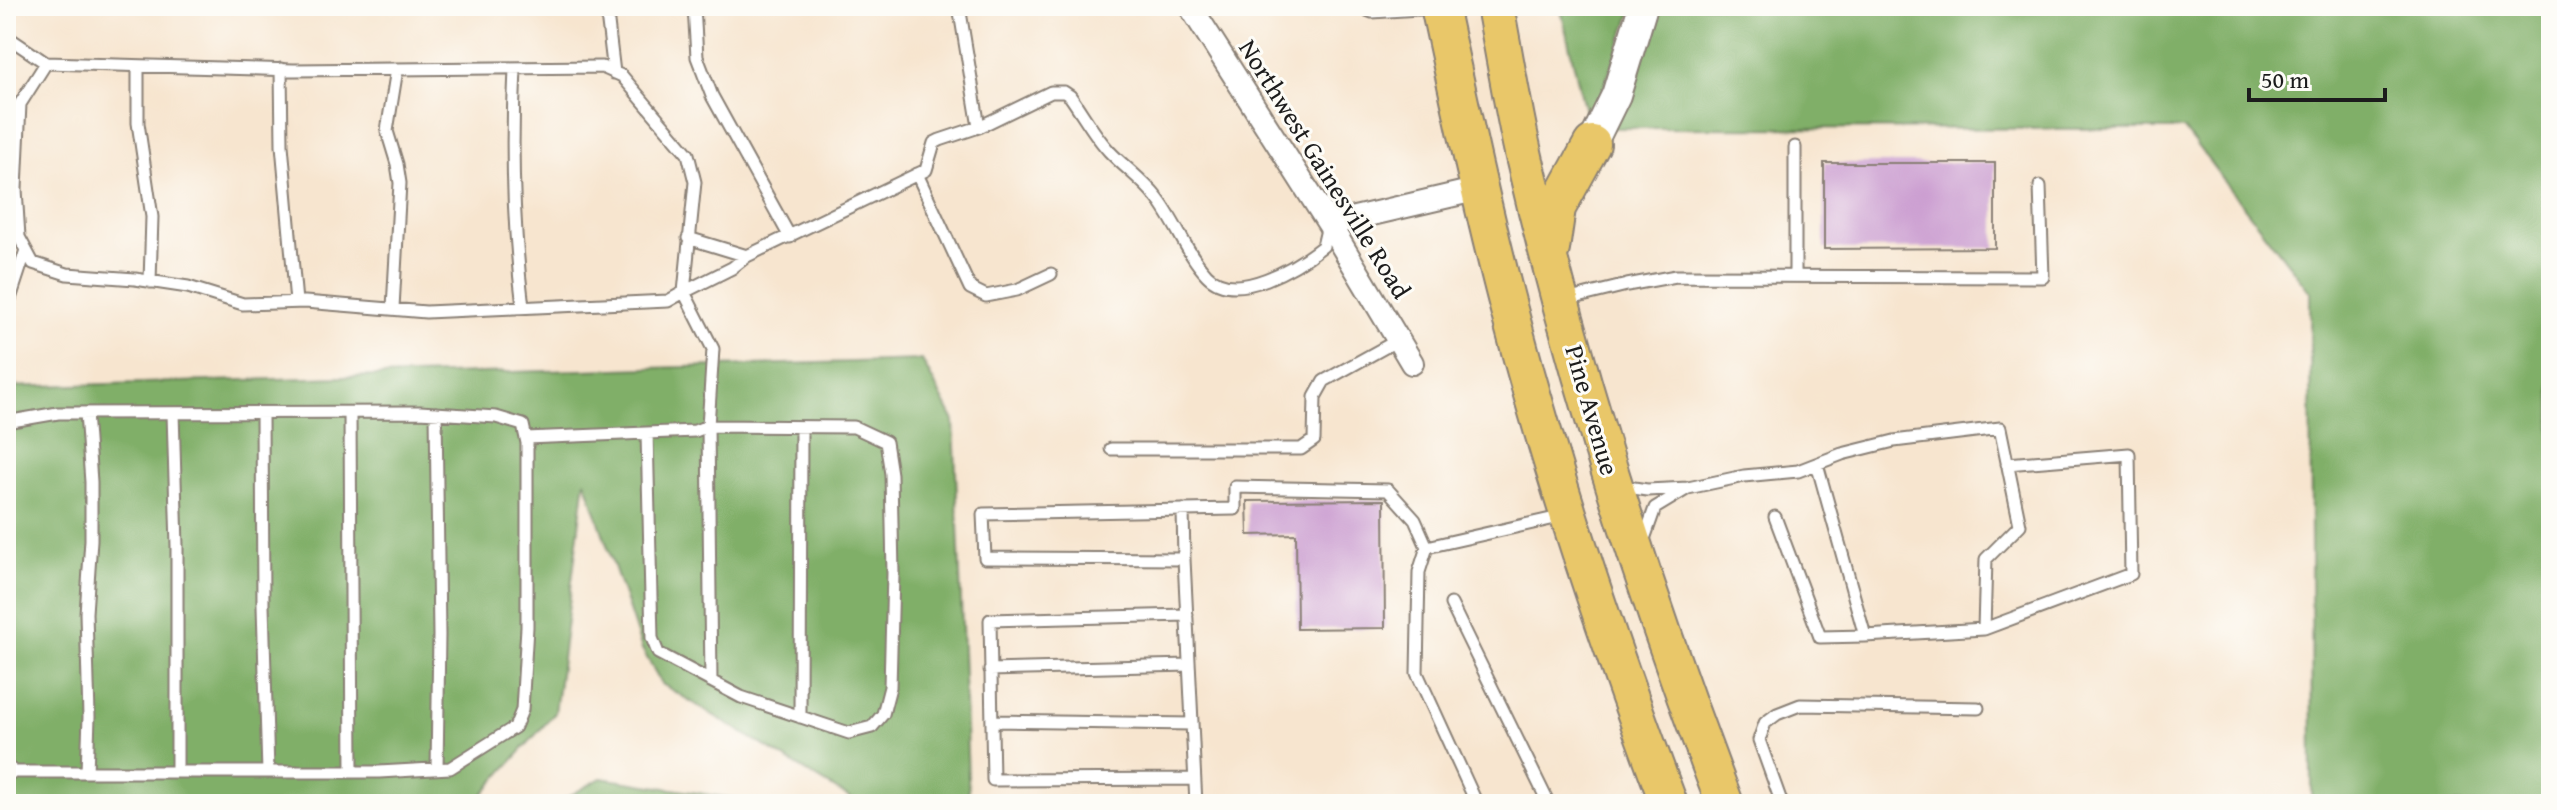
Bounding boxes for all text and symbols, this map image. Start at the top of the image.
street label: Northwest Gainesville Road [1230,31,1421,306]
scale bar [2249,52,2385,102]
text: 50 m [2261,62,2309,97]
street label: Pine Avenue [1555,340,1630,479]

